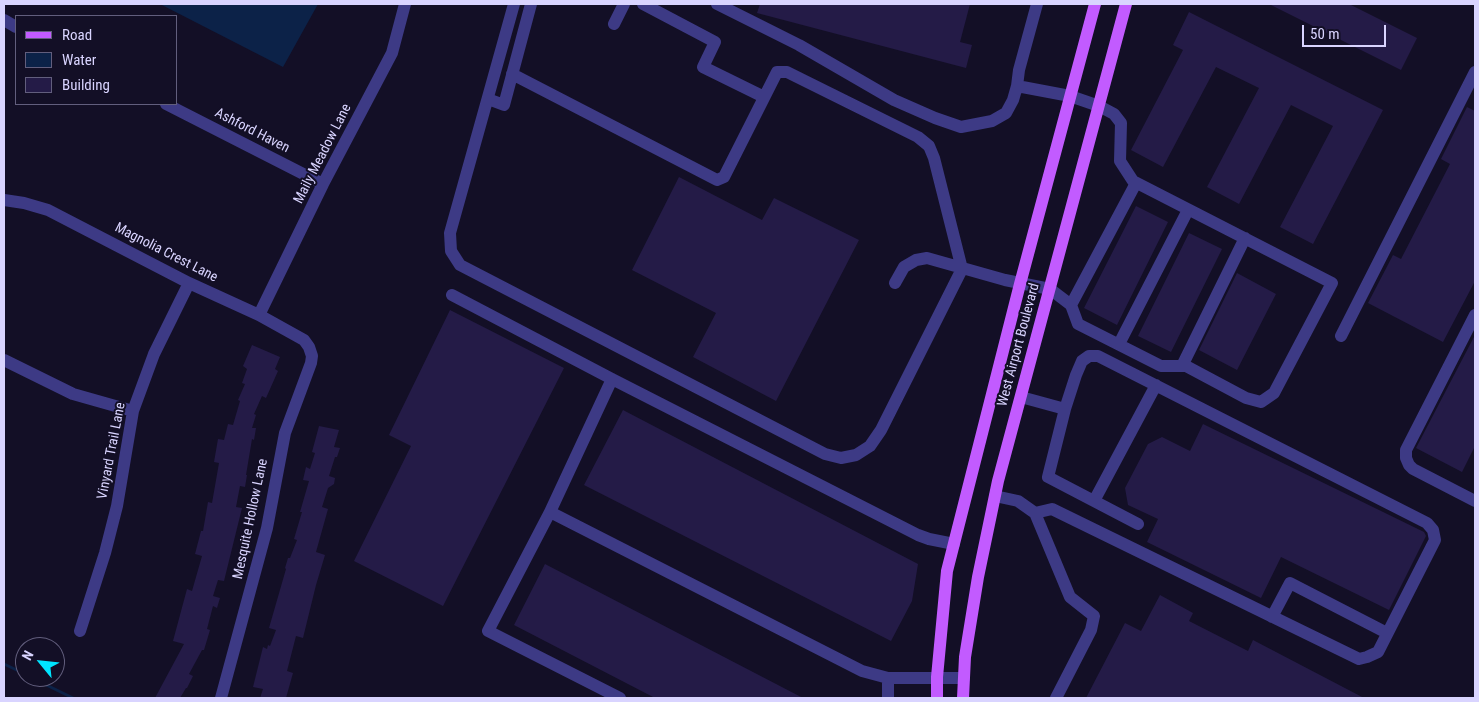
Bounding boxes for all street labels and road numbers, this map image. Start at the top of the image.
street label: Maily Meadow Lane [291,101,355,207]
street label: Ashford Haven [212,105,292,157]
street label: Magnolia Crest Lane [112,220,220,286]
street label: West Airport Boulevard [994,281,1044,409]
street label: Vinyard Trail Lane [94,401,130,501]
street label: Mesquite Hollow Lane [230,457,272,581]

